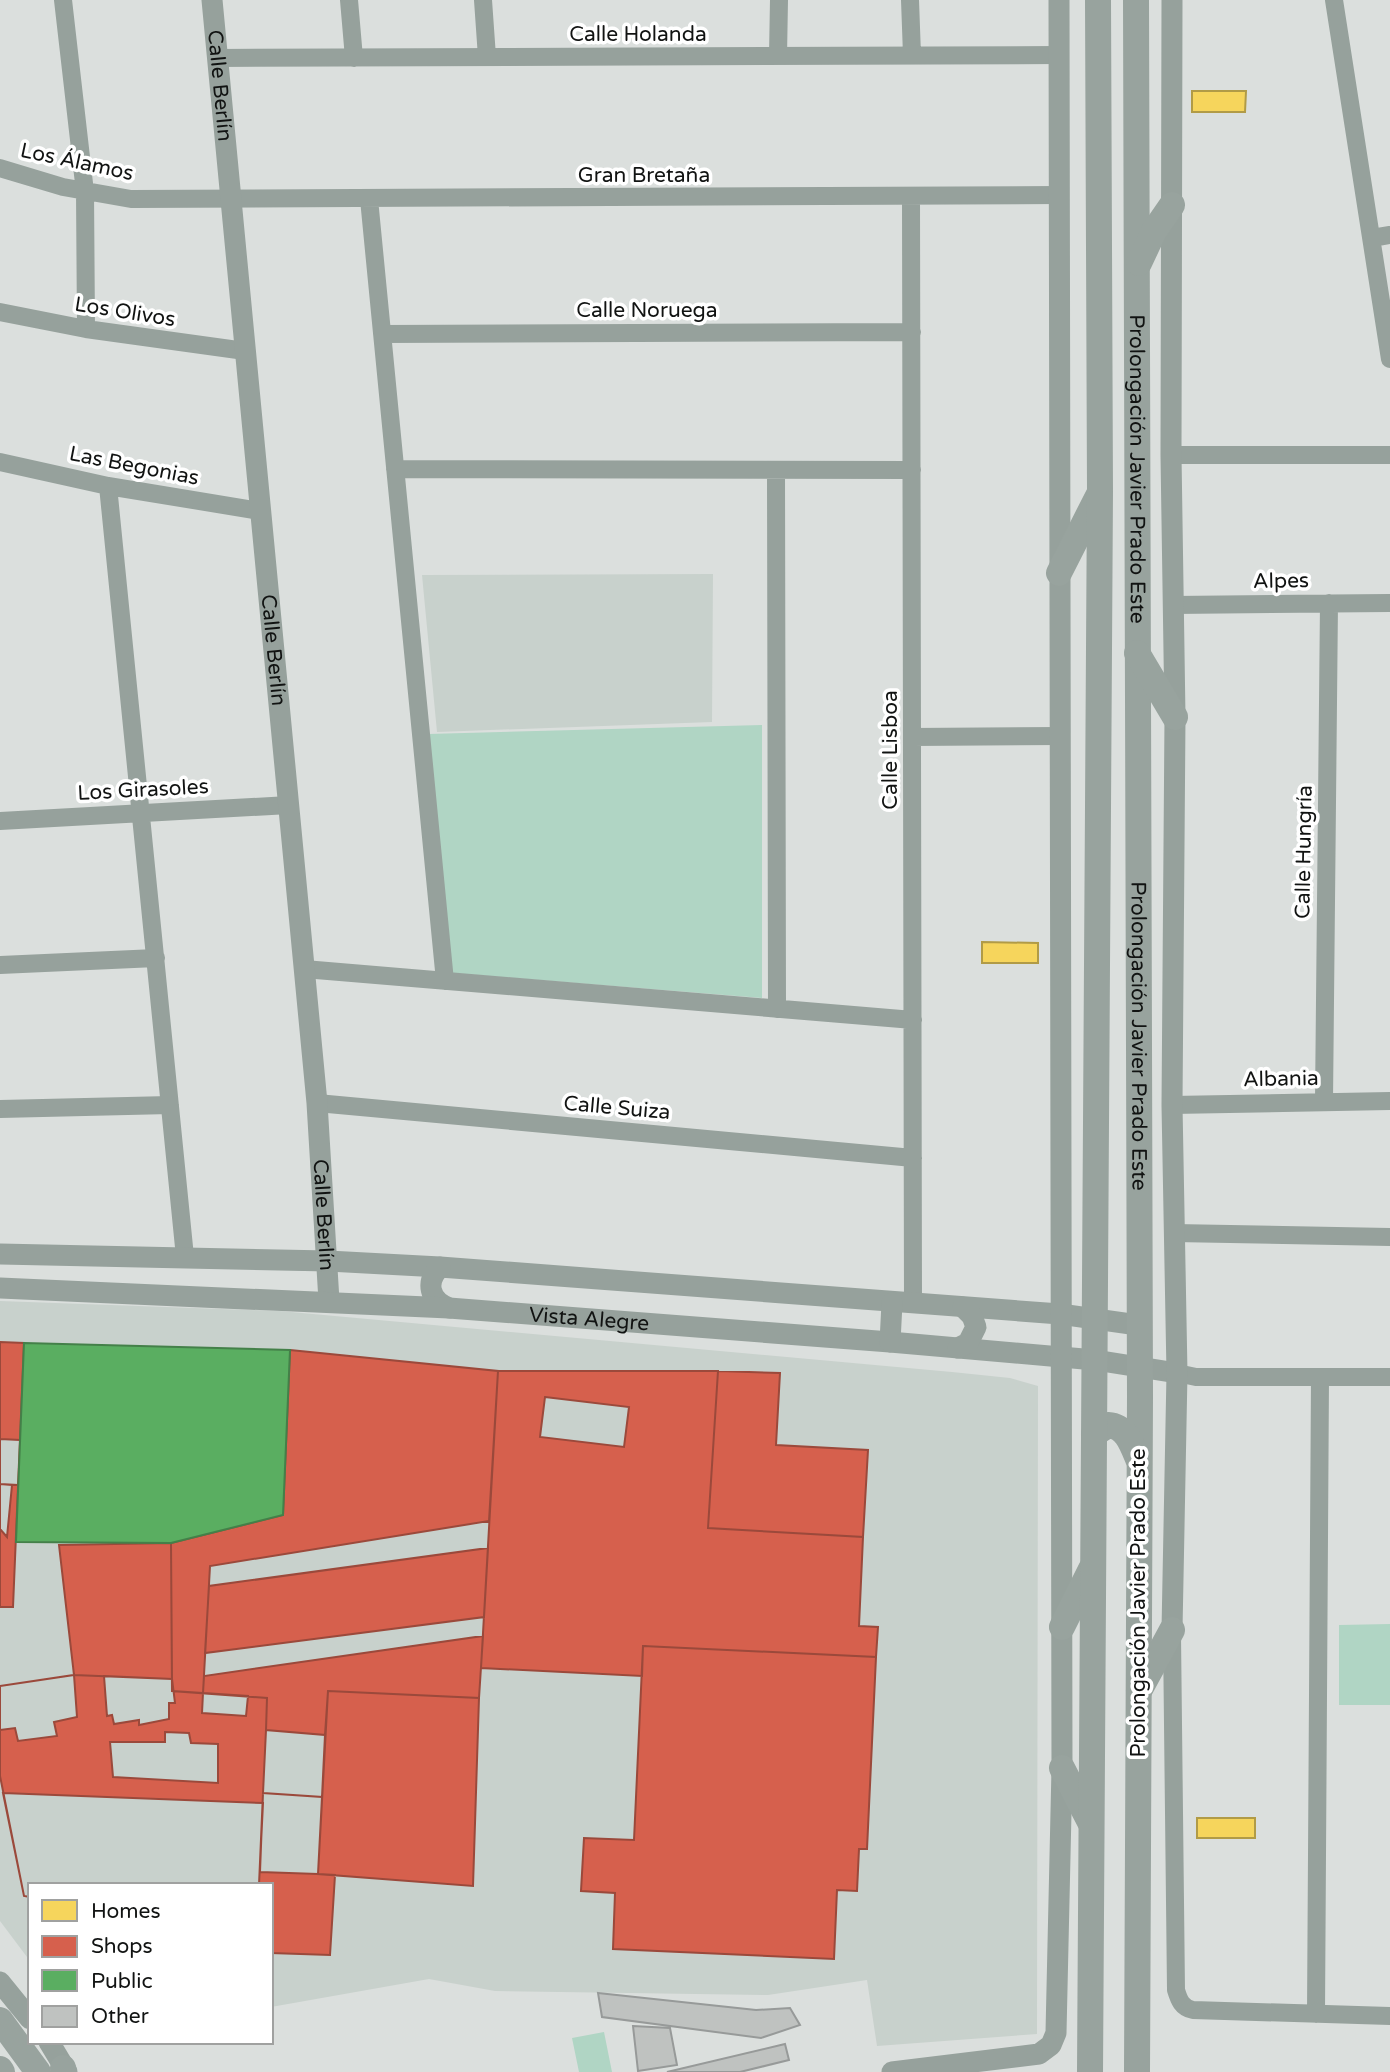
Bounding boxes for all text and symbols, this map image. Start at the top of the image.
street label: Calle Holanda [569,22,707,47]
street label: Calle Berlín [202,29,238,142]
street label: Los Álamos [18,138,136,186]
street label: Gran Bretaña [578,163,710,188]
street label: Los Olivos [73,292,177,332]
street label: Calle Noruega [576,298,718,323]
street label: Prolongación Javier Prado Este [1124,314,1150,624]
street label: Las Begonias [67,441,201,491]
street label: Alpes [1253,568,1309,594]
street label: Calle Berlín [256,593,292,707]
street label: Calle Lisboa [878,690,903,810]
street label: Los Girasoles [77,774,209,806]
street label: Calle Hungría [1290,785,1318,919]
street label: Prolongación Javier Prado Este [1126,881,1152,1191]
street label: Albania [1243,1066,1319,1092]
street label: Calle Suiza [562,1091,672,1125]
street label: Calle Berlín [308,1158,340,1271]
street label: Vista Alegre [528,1302,650,1336]
street label: Prolongación Javier Prado Este [1126,1448,1151,1758]
legend [28,1883,273,2044]
text: Homes [91,1899,161,1924]
text: Shops [91,1934,153,1959]
text: Public [91,1969,153,1994]
text: Other [91,2004,149,2029]

